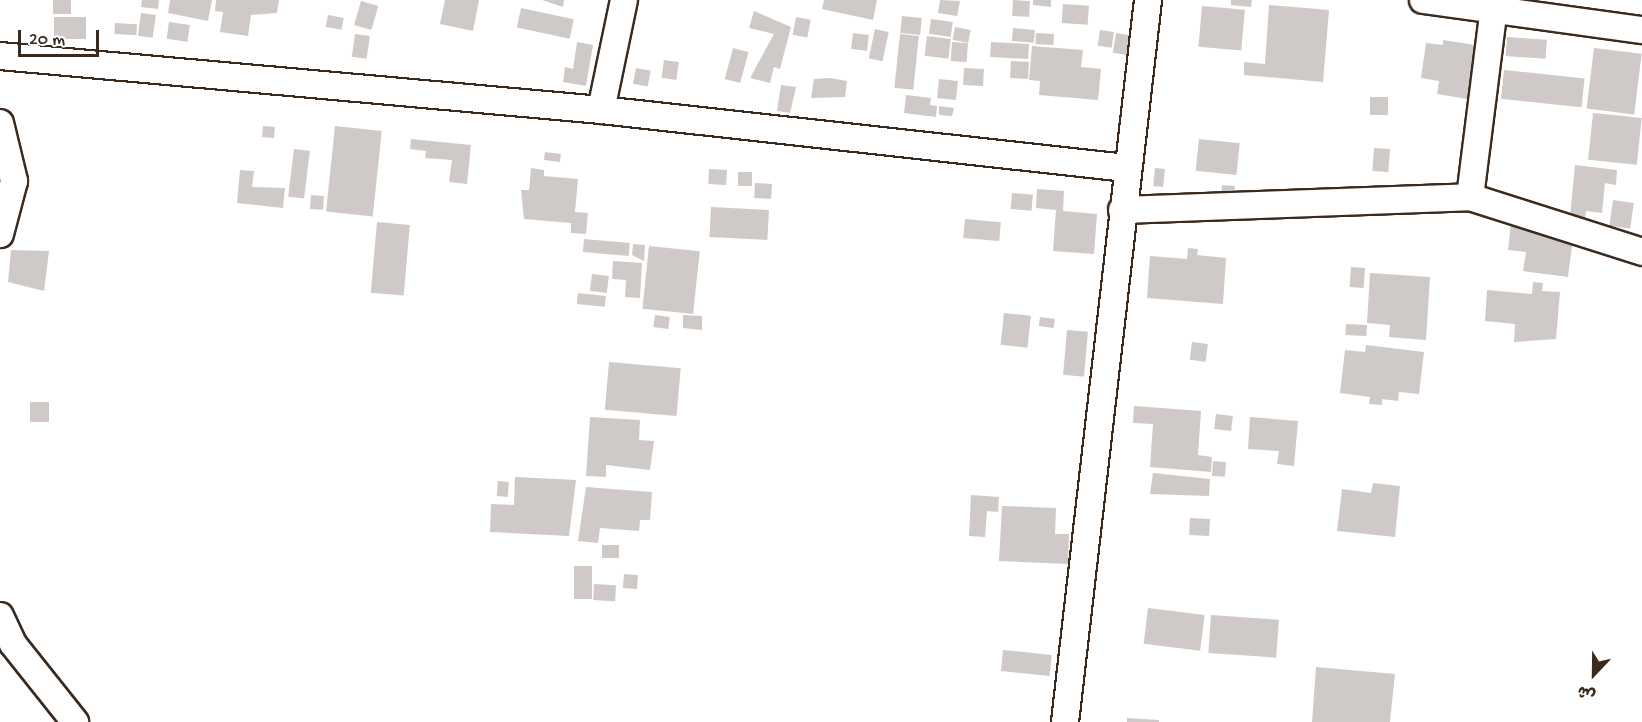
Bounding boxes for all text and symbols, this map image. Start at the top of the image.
scale bar [21,18,102,56]
text: 20 m [29,30,65,51]
north arrow [1564,644,1624,704]
text: ش [1575,679,1599,703]

